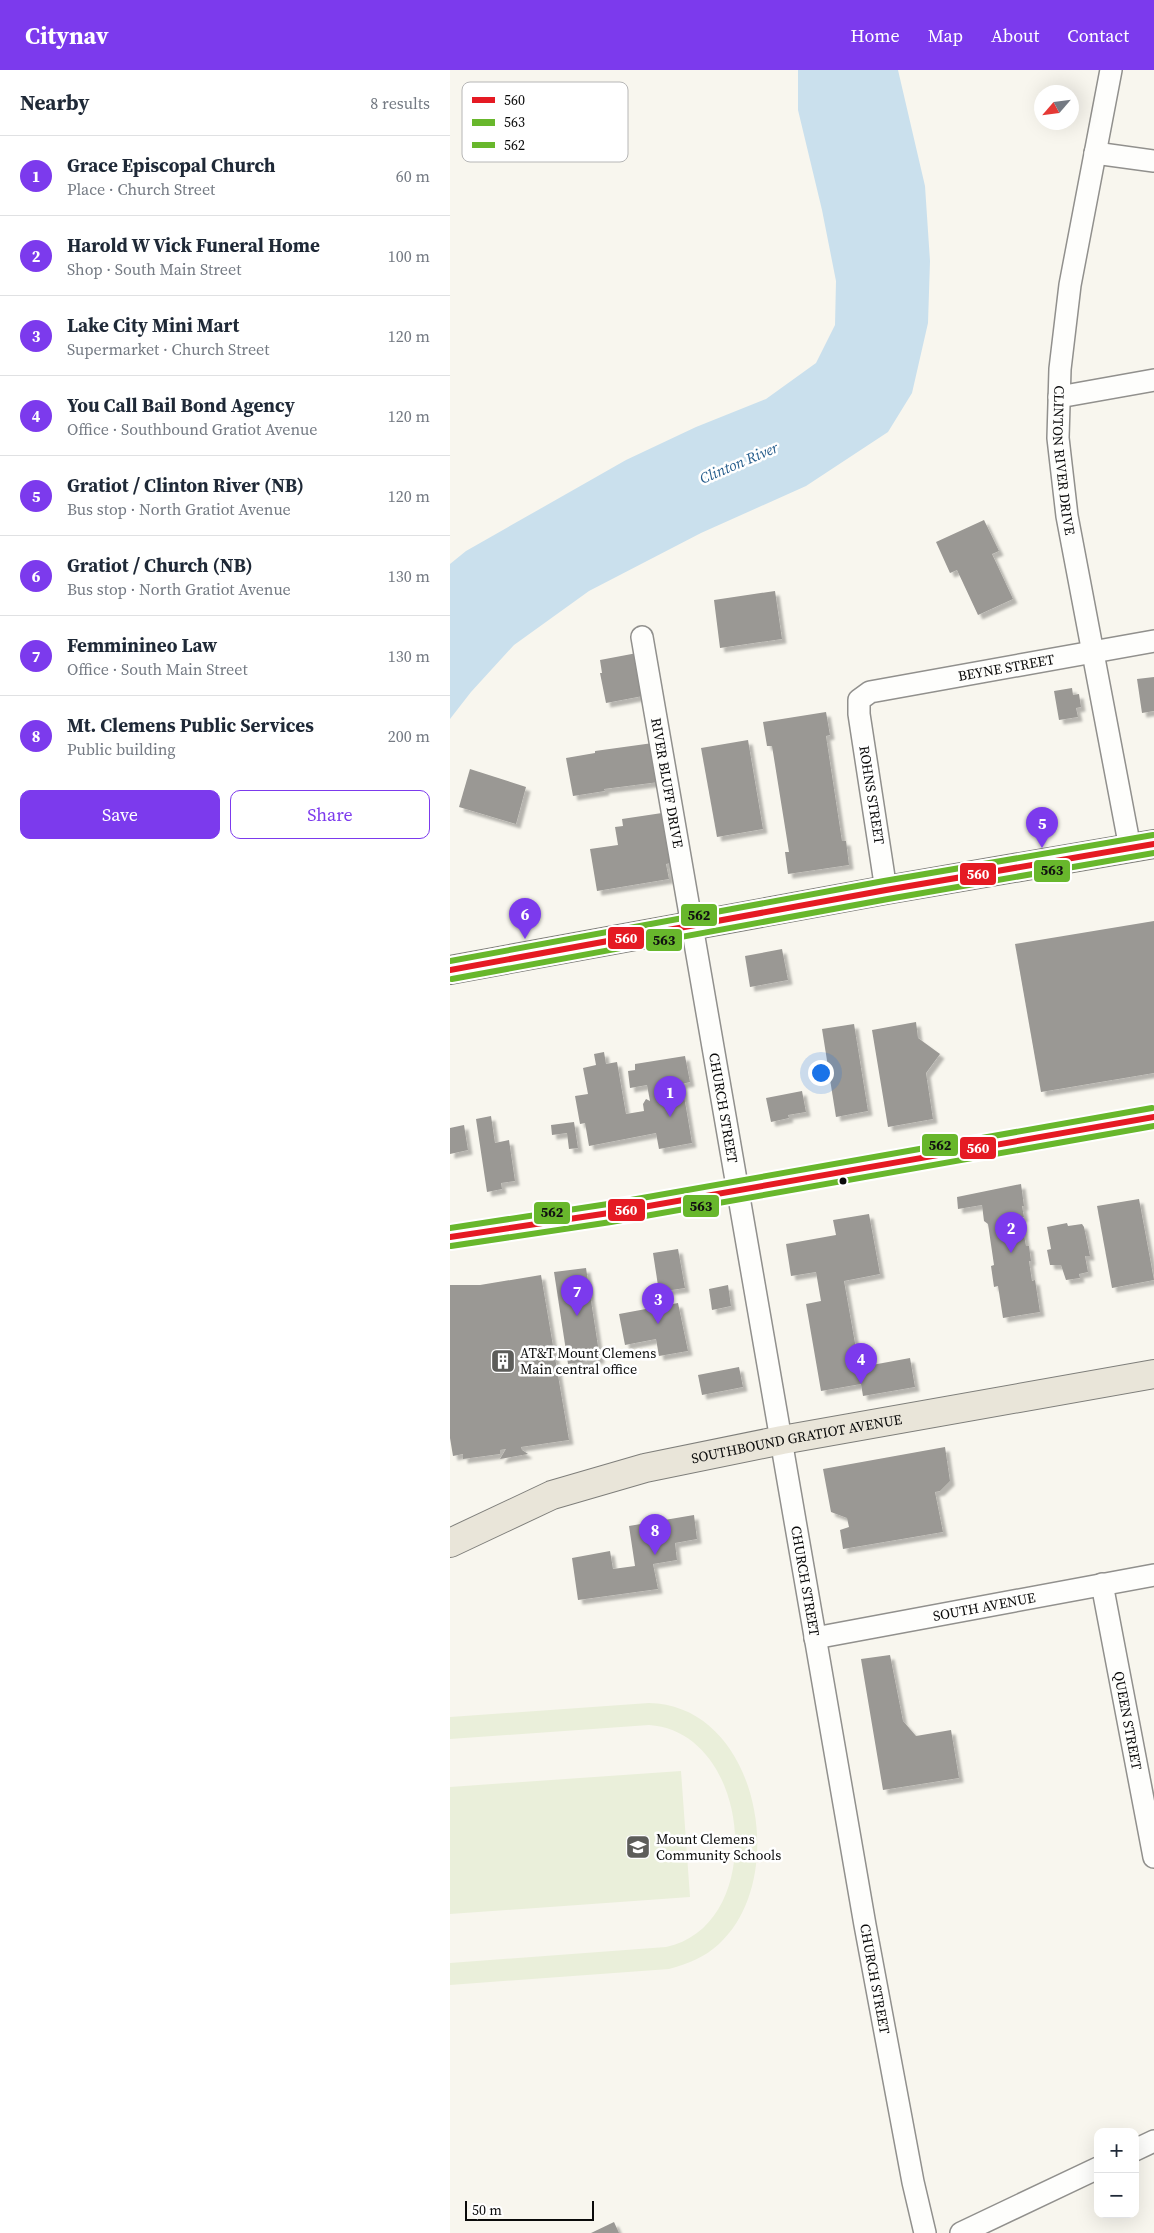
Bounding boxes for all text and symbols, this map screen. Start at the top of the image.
text: Citynav [25,19,109,52]
text: Home [851,23,900,48]
text: Map [928,23,963,48]
text: About [991,23,1039,48]
text: Contact [1067,23,1129,48]
legend [462,82,628,162]
north arrow [1034,85,1079,130]
text: Nearby [20,88,90,117]
text: 560 [504,90,525,110]
text: 8 results [370,92,430,114]
text: 563 [504,112,525,132]
text: 562 [504,135,525,155]
text: Grace Episcopal Church [67,152,275,178]
text: 1 [32,165,40,187]
text: 60 m [396,165,430,187]
text: Place · Church Street [67,178,215,200]
text: Harold W Vick Funeral Home [67,232,320,258]
text: 2 [32,245,40,267]
text: 100 m [388,245,430,267]
text: Shop · South Main Street [67,258,241,280]
text: Lake City Mini Mart [67,312,239,338]
text: 3 [32,325,40,347]
text: 120 m [388,325,430,347]
text: Supermarket · Church Street [67,338,269,360]
street label: CLINTON RIVER DRIVE [1048,385,1080,537]
text: You Call Bail Bond Agency [67,392,295,418]
text: 4 [32,405,40,427]
text: 120 m [388,405,430,427]
text: Office · Southbound Gratiot Avenue [67,418,317,440]
water label: Clinton River [696,436,782,489]
text: Gratiot / Clinton River (NB) [67,472,304,498]
text: 5 [32,485,40,507]
text: 120 m [388,485,430,507]
text: Bus stop · North Gratiot Avenue [67,498,291,520]
text: Gratiot / Church (NB) [67,552,253,578]
text: 6 [32,565,40,587]
text: 130 m [388,565,430,587]
text: Bus stop · North Gratiot Avenue [67,578,291,600]
text: Femminineo Law [67,632,217,658]
text: 7 [32,645,40,667]
text: 130 m [388,645,430,667]
street label: BEYNE STREET [956,649,1056,686]
text: Office · South Main Street [67,658,248,680]
text: Mt. Clemens Public Services [67,712,314,738]
street label: RIVER BLUFF DRIVE [646,716,688,849]
text: 8 [32,725,40,747]
text: 200 m [388,725,430,747]
text: Public building [67,738,176,760]
street label: ROHNS STREET [854,744,890,846]
button: Save [20,790,220,839]
button: Share [230,790,430,839]
pin: 5 [1026,807,1058,848]
line badge: 563 [1033,859,1071,883]
text: 563 [1041,860,1064,880]
line badge: 560 [959,862,997,886]
text: 560 [967,864,990,884]
pin: 6 [509,898,541,939]
line badge: 562 [680,903,718,927]
text: 562 [688,905,711,925]
line badge: 560 [607,926,645,950]
text: 560 [615,928,638,948]
line badge: 563 [645,928,683,952]
text: 563 [653,930,676,950]
street label: CHURCH STREET [704,1051,743,1165]
your location [808,1060,834,1086]
pin: 1 [654,1076,686,1117]
line badge: 562 [921,1133,959,1157]
text: 562 [929,1135,952,1155]
line badge: 560 [959,1136,997,1160]
text: 560 [967,1138,990,1158]
unlabelled marker [838,1176,848,1186]
line badge: 563 [682,1194,720,1218]
text: 563 [690,1196,713,1216]
line badge: 560 [607,1198,646,1222]
text: 560 [615,1200,638,1220]
line badge: 562 [533,1201,571,1225]
text: 562 [541,1202,564,1222]
pin: 2 [995,1212,1027,1253]
pin: 7 [561,1275,593,1316]
pin: 3 [642,1283,674,1324]
place label: AT&T Mount Clemens Main central office [520,1343,656,1379]
pin: 4 [845,1343,877,1384]
building icon: AT&T Mount Clemens Main central office [490,1348,516,1374]
street label: SOUTHBOUND GRATIOT AVENUE [690,1409,903,1468]
pin: 8 [639,1514,671,1555]
street label: CHURCH STREET [786,1524,825,1638]
street label: SOUTH AVENUE [931,1587,1037,1626]
street label: QUEEN STREET [1109,1670,1147,1772]
place label: Mount Clemens Community Schools [656,1829,781,1865]
school or university icon: Mount Clemens Community Schools [625,1834,651,1860]
street label: CHURCH STREET [855,1922,895,2036]
map controls [1094,2128,1139,2218]
button: + [1094,2128,1139,2173]
button: − [1094,2173,1139,2218]
scale bar [465,2198,594,2221]
text: 50 m [472,2200,502,2220]

